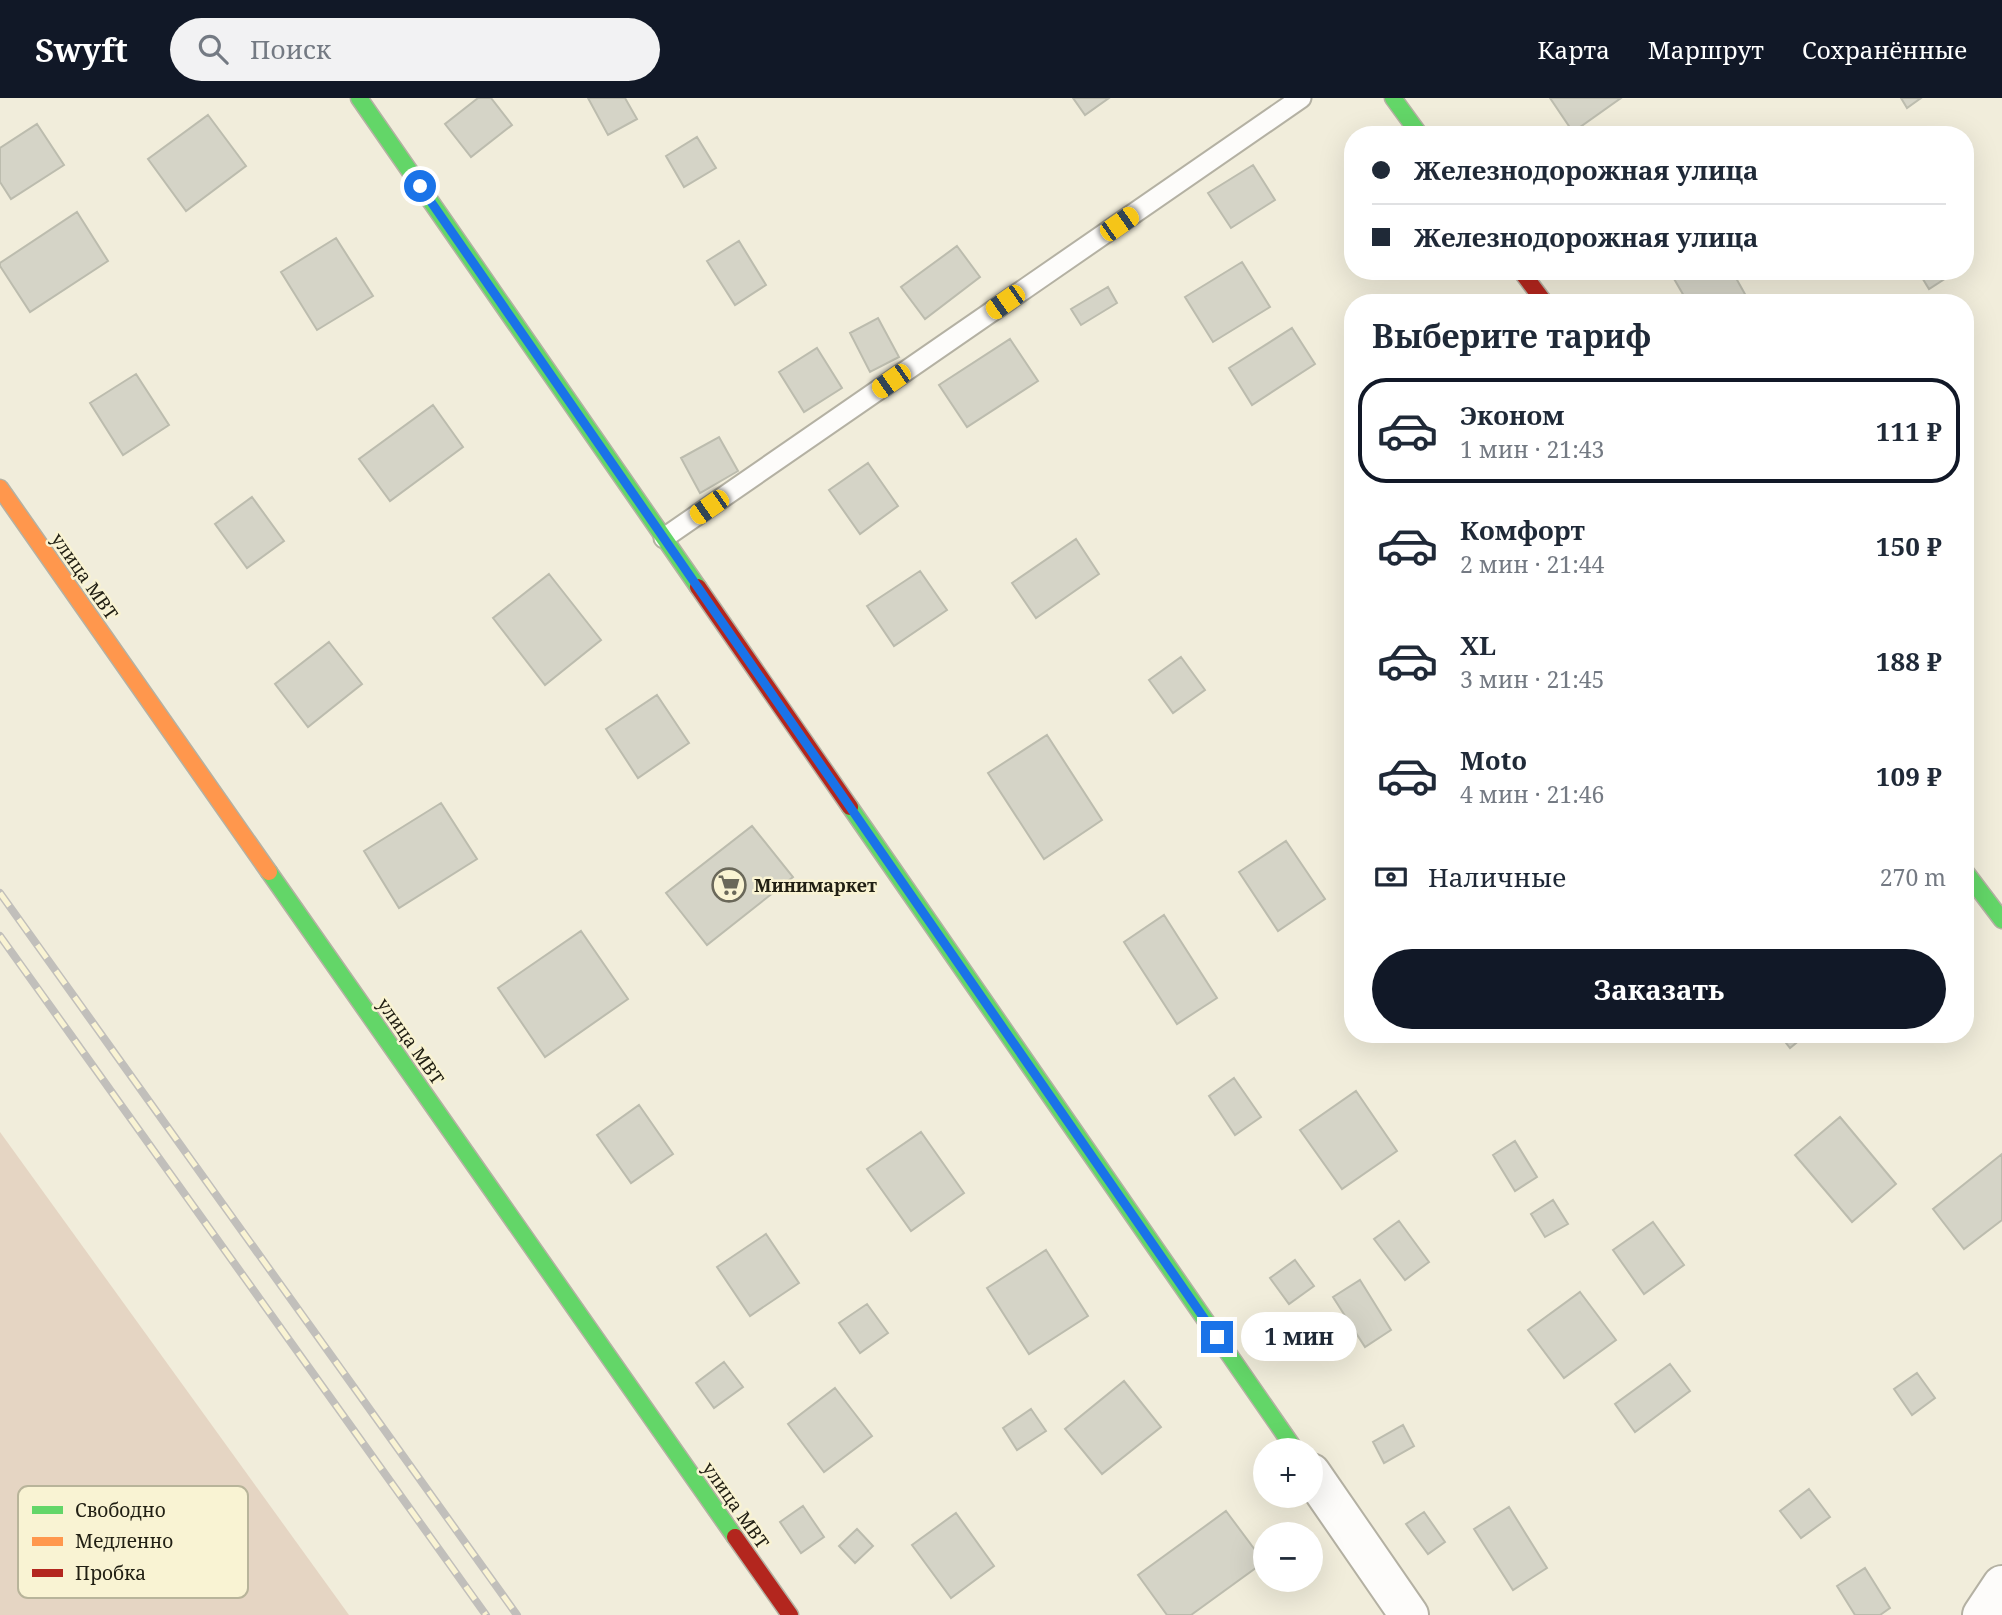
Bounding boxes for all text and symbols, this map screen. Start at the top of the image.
search box [170,18,660,81]
text: Swyft [35,27,128,72]
icon: search [194,30,232,68]
text: Поиск [250,31,331,67]
text: Карта [1538,33,1610,66]
text: Маршрут [1648,33,1764,66]
text: Сохранённые [1802,33,1967,66]
text: Железнодорожная улица [1414,152,1758,188]
route start [404,170,436,202]
car [1096,203,1143,245]
text: Железнодорожная улица [1414,219,1758,255]
car [982,281,1029,323]
text: Выберите тариф [1372,314,1651,357]
car [868,360,915,402]
text: Эконом [1460,397,1564,433]
icon: car [1376,399,1439,462]
text: 111 ₽ [1876,413,1942,449]
text: 1 мин · 21:43 [1460,433,1604,465]
car [686,486,733,528]
text: Комфорт [1460,512,1585,548]
icon: car [1376,514,1439,577]
street label: улица МВТ [46,528,124,624]
text: 150 ₽ [1876,528,1942,564]
text: 2 мин · 21:44 [1460,548,1604,580]
text: XL [1460,627,1496,663]
icon: car [1376,629,1439,692]
text: 188 ₽ [1876,643,1942,679]
text: 3 мин · 21:45 [1460,663,1604,695]
text: Moto [1460,742,1527,778]
icon: car [1376,744,1439,807]
text: 109 ₽ [1876,758,1942,794]
text: 4 мин · 21:46 [1460,778,1604,810]
icon: cash [1372,858,1410,896]
text: Наличные [1428,859,1566,895]
text: 270 m [1880,861,1946,893]
supermarket icon: Минимаркет [710,866,748,904]
place label: Минимаркет [754,873,877,897]
button: Заказать [1372,949,1946,1029]
street label: улица МВТ [372,993,450,1089]
callout: 1 мин [1242,1312,1357,1362]
text: 1 мин [1264,1320,1334,1352]
route end [1201,1321,1233,1353]
map controls [1253,1438,1323,1592]
button: + [1253,1438,1323,1508]
street label: улица МВТ [697,1457,775,1553]
legend [18,1486,248,1598]
text: Свободно [75,1497,166,1523]
button: − [1253,1522,1323,1592]
text: Медленно [75,1528,173,1554]
text: Пробка [75,1560,146,1586]

